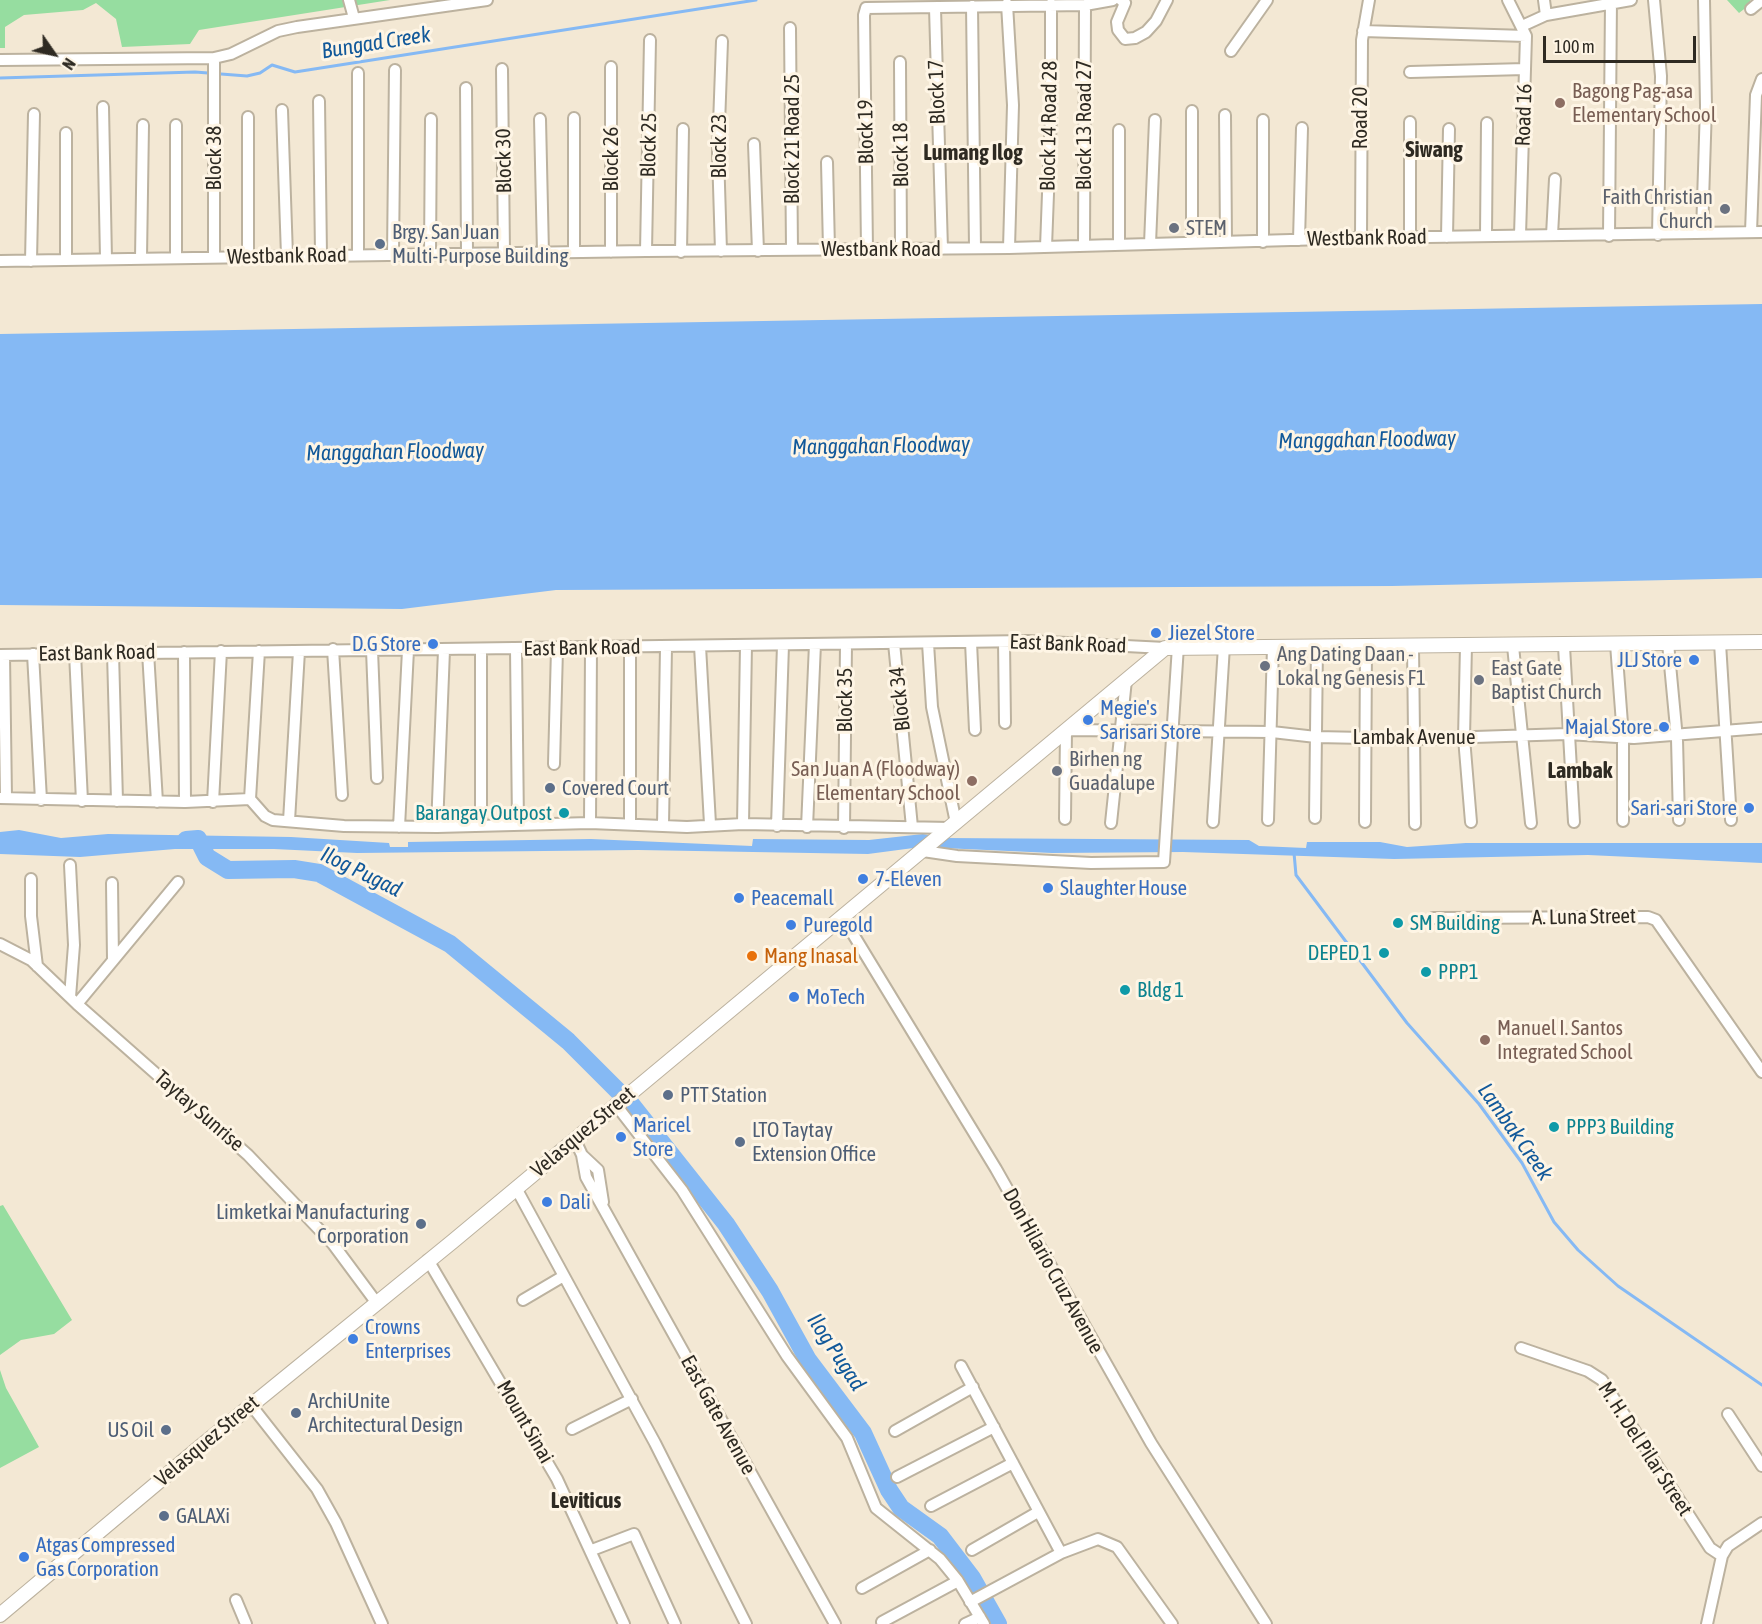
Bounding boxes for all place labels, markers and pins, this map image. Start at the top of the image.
place label: Bagong Pag-asa Elementary School [1572,78,1716,128]
marker: Bagong Pag-asa Elementary School [1553,96,1567,110]
place label: Faith Christian Church [1602,184,1713,234]
marker: Faith Christian Church [1718,202,1732,216]
place label: STEM [1186,215,1227,241]
place label: Brgy. San Juan Multi-Purpose Building [392,219,568,269]
marker: STEM [1167,221,1181,235]
marker: Brgy. San Juan Multi-Purpose Building [373,237,387,251]
place label: Jiezel Store [1168,620,1255,646]
marker: Jiezel Store [1149,626,1163,640]
place label: D.G Store [352,631,421,657]
marker: D.G Store [426,637,440,651]
place label: Ang Dating Daan - Lokal ng Genesis F1 [1277,641,1426,691]
place label: JLJ Store [1617,647,1682,673]
marker: JLJ Store [1687,653,1701,667]
place label: East Gate Baptist Church [1491,655,1602,705]
marker: Ang Dating Daan - Lokal ng Genesis F1 [1258,659,1272,673]
marker: East Gate Baptist Church [1472,673,1486,687]
place label: Megie's Sarisari Store [1100,695,1201,745]
marker: Megie's Sarisari Store [1081,713,1095,727]
place label: Majal Store [1565,714,1652,740]
marker: Majal Store [1657,720,1671,734]
place label: Birhen ng Guadalupe [1069,746,1155,796]
place label: San Juan A (Floodway) Elementary School [791,756,960,806]
marker: Birhen ng Guadalupe [1050,764,1064,778]
marker: San Juan A (Floodway) Elementary School [965,774,979,788]
place label: Covered Court [562,775,669,801]
marker: Covered Court [543,781,557,795]
place label: Sari-sari Store [1631,795,1737,821]
place label: Barangay Outpost [415,800,552,826]
marker: Sari-sari Store [1742,801,1756,815]
marker: Barangay Outpost [557,806,571,820]
place label: 7-Eleven [875,866,942,892]
marker: 7-Eleven [856,872,870,886]
place label: Slaughter House [1060,875,1187,901]
marker: Slaughter House [1041,881,1055,895]
place label: Peacemall [751,885,834,911]
marker: Peacemall [732,891,746,905]
place label: SM Building [1410,910,1500,936]
place label: Puregold [803,912,873,938]
marker: SM Building [1391,916,1405,930]
marker: Puregold [784,918,798,932]
place label: DEPED 1 [1308,940,1372,966]
place label: Mang Inasal [764,943,858,969]
marker: DEPED 1 [1377,946,1391,960]
marker: Mang Inasal [745,949,759,963]
place label: PPP1 [1438,959,1479,985]
marker: PPP1 [1419,965,1433,979]
place label: Bldg 1 [1137,977,1184,1003]
marker: Bldg 1 [1118,983,1132,997]
place label: MoTech [806,984,865,1010]
marker: MoTech [787,990,801,1004]
place label: Manuel I. Santos Integrated School [1497,1015,1633,1065]
marker: Manuel I. Santos Integrated School [1478,1033,1492,1047]
place label: PTT Station [680,1082,767,1108]
marker: PTT Station [661,1088,675,1102]
place label: Maricel Store [633,1112,691,1162]
place label: PPP3 Building [1566,1114,1674,1140]
place label: LTO Taytay Extension Office [752,1117,876,1167]
marker: PPP3 Building [1547,1120,1561,1134]
marker: Maricel Store [614,1130,628,1144]
marker: LTO Taytay Extension Office [733,1135,747,1149]
place label: Dali [559,1189,591,1215]
marker: Dali [540,1195,554,1209]
place label: Limketkai Manufacturing Corporation [216,1199,409,1249]
marker: Limketkai Manufacturing Corporation [414,1217,428,1231]
place label: Crowns Enterprises [365,1314,451,1364]
marker: Crowns Enterprises [346,1332,360,1346]
place label: ArchiUnite Architectural Design [308,1388,463,1438]
marker: ArchiUnite Architectural Design [289,1406,303,1420]
place label: US Oil [107,1417,154,1443]
marker: US Oil [159,1423,173,1437]
place label: GALAXi [176,1503,230,1529]
marker: GALAXi [157,1509,171,1523]
place label: Atgas Compressed Gas Corporation [36,1532,175,1582]
marker: Atgas Compressed Gas Corporation [17,1550,31,1564]

